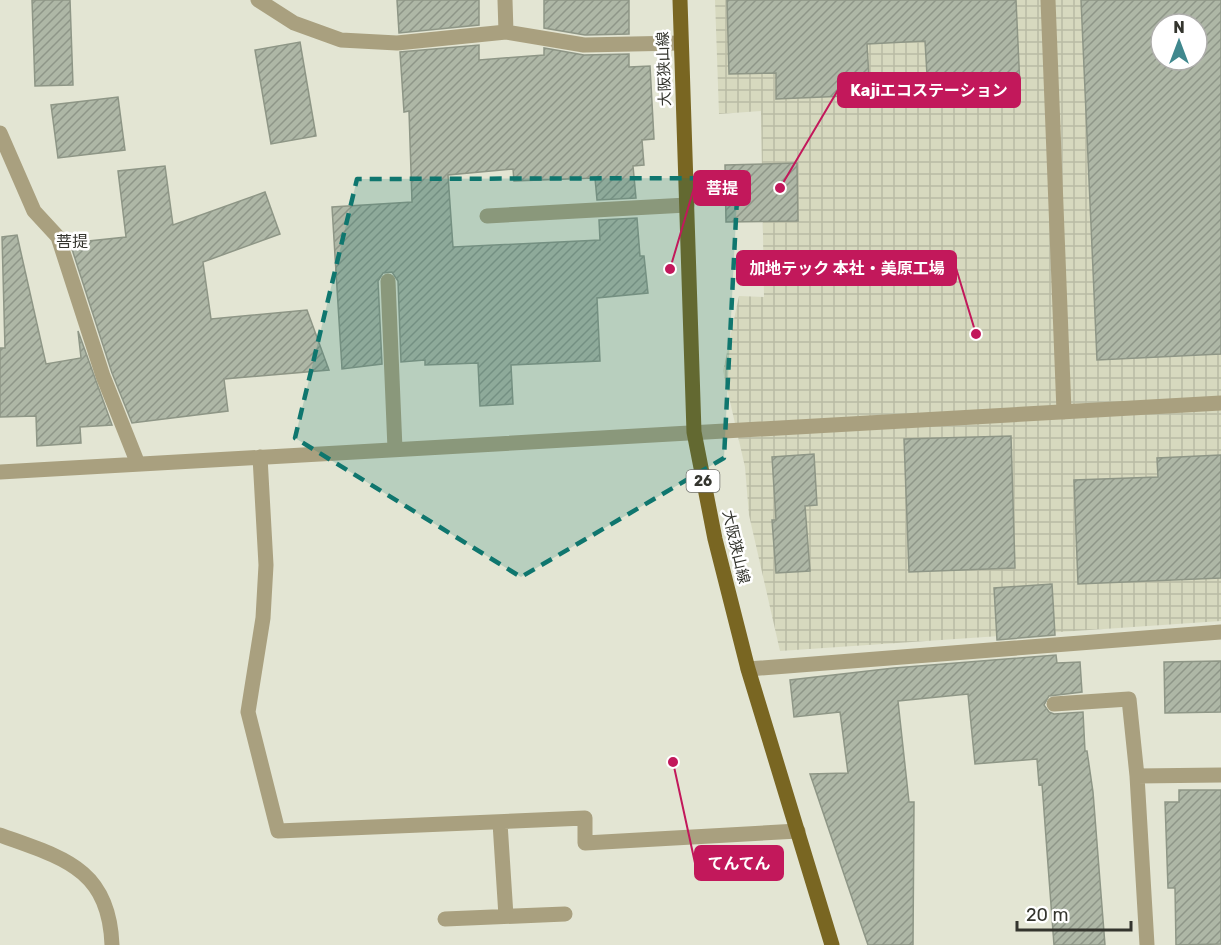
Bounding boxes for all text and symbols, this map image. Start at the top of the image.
north arrow [1149,12,1209,72]
text: N [1173,18,1185,37]
street label: 大阪狭山線 [654,31,674,107]
callout: Kajiエコステーション [838,73,1020,107]
text: Kajiエコステーション [850,81,1008,100]
callout: 菩提 [694,171,750,205]
text: 菩提 [706,179,738,198]
district label: 菩提 [56,232,88,251]
callout: 加地テック 本社・美原工場 [737,251,956,285]
text: 加地テック 本社・美原工場 [749,259,945,278]
road number: 26 [686,470,720,492]
street label: 大阪狭山線 [719,508,753,586]
callout: てんてん [695,846,783,880]
text: てんてん [707,854,771,873]
scale bar [1017,894,1131,932]
text: 20 m [1026,904,1068,926]

